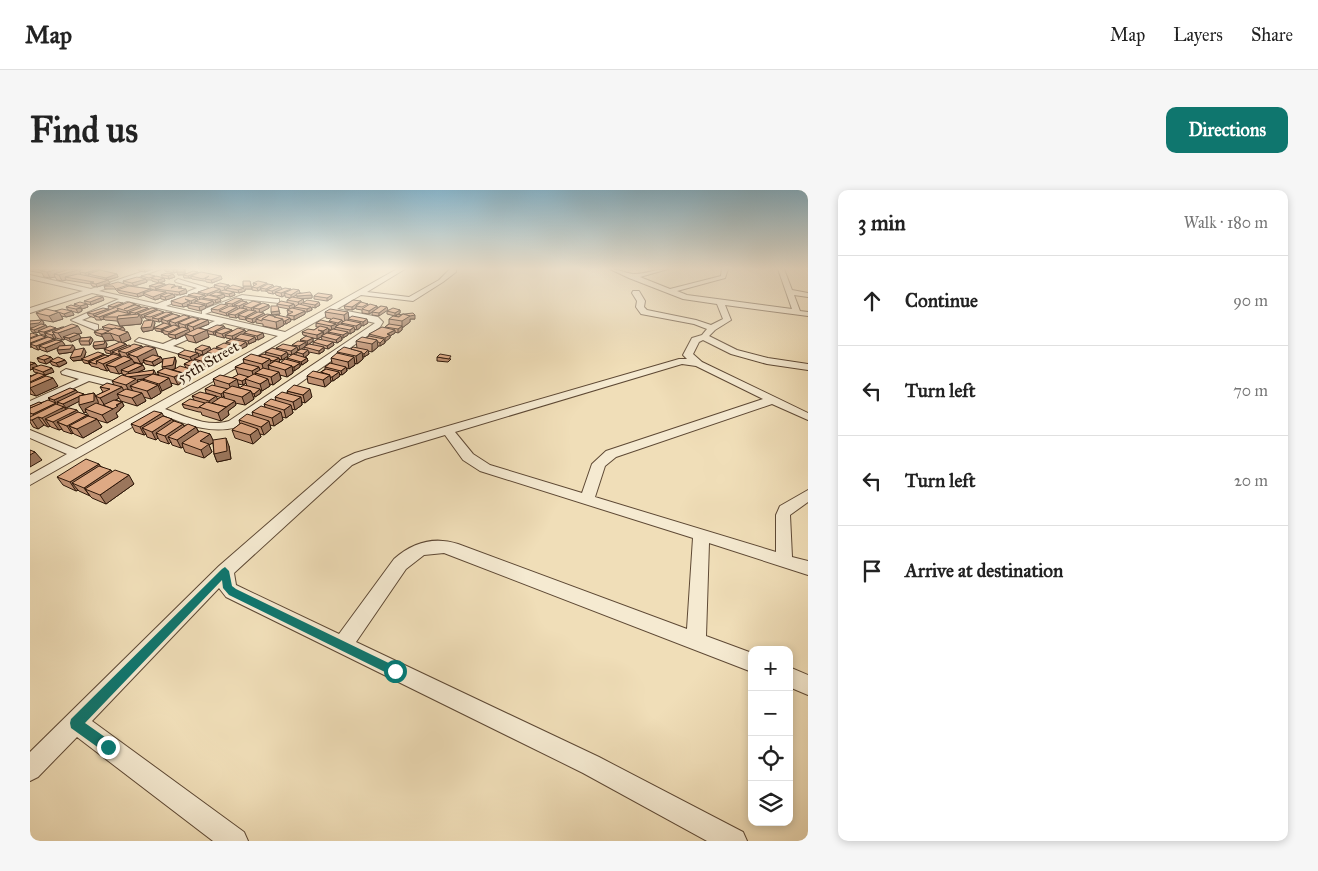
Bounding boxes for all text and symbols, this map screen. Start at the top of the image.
text: Map [25,20,72,50]
text: Map [1110,24,1145,46]
text: Layers [1173,24,1223,46]
text: Share [1251,24,1293,46]
button: Directions [1166,107,1288,153]
text: Find us [30,109,138,152]
text: 3 min [858,210,906,236]
text: Walk · 180 m [1184,213,1268,232]
icon: ahead [858,287,886,315]
text: Continue [905,289,978,312]
text: 90 m [1233,291,1268,310]
street label: 55th Street [174,337,243,387]
icon: left [858,377,886,405]
text: Turn left [905,379,975,402]
text: 70 m [1233,381,1268,400]
icon: left [858,467,886,495]
text: Turn left [905,469,975,492]
text: 20 m [1234,471,1268,490]
icon: arrive [858,557,886,585]
text: Arrive at destination [905,559,1063,582]
map controls [748,646,793,826]
button: + [748,646,793,691]
route start [384,660,407,683]
button: − [748,691,793,736]
route end [97,736,120,759]
button: locate [748,736,793,781]
button: layers [748,781,793,826]

